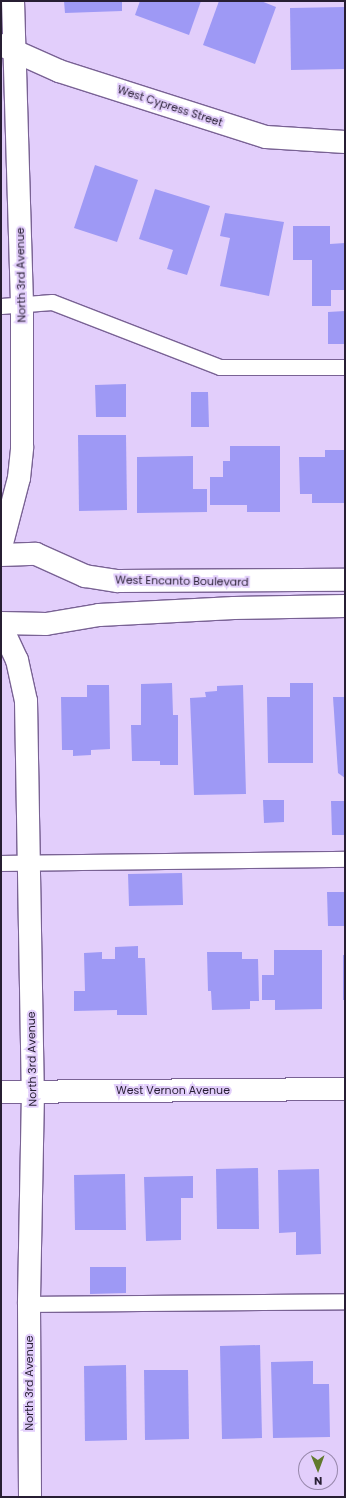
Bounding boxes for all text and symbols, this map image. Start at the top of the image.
street label: West Cypress Street [116,83,224,129]
street label: North 3rd Avenue [14,227,28,323]
street label: West Encanto Boulevard [115,573,249,589]
street label: North 3rd Avenue [25,1011,39,1107]
street label: West Vernon Avenue [116,1083,230,1097]
street label: North 3rd Avenue [22,1335,36,1431]
north arrow [298,1450,338,1490]
text: N [314,1473,322,1489]

